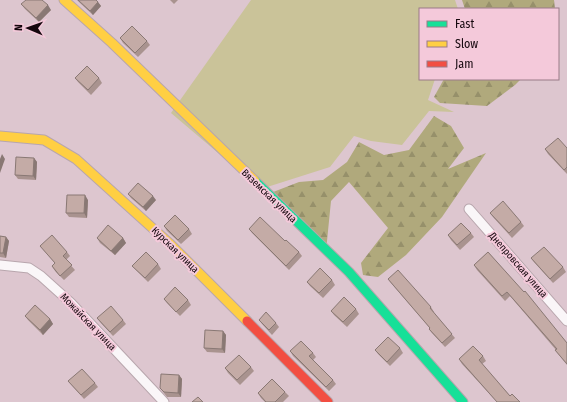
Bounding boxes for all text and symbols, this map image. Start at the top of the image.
north arrow [8,8,48,48]
legend [419,8,559,80]
text: Fast [455,17,474,31]
text: N [12,24,25,31]
text: Slow [455,37,478,51]
text: Jam [455,57,473,71]
street label: Вяземская улица [239,167,299,225]
street label: Курская улица [149,224,201,276]
street label: Днепровская улица [486,229,550,300]
street label: Можайская улица [58,291,118,353]

